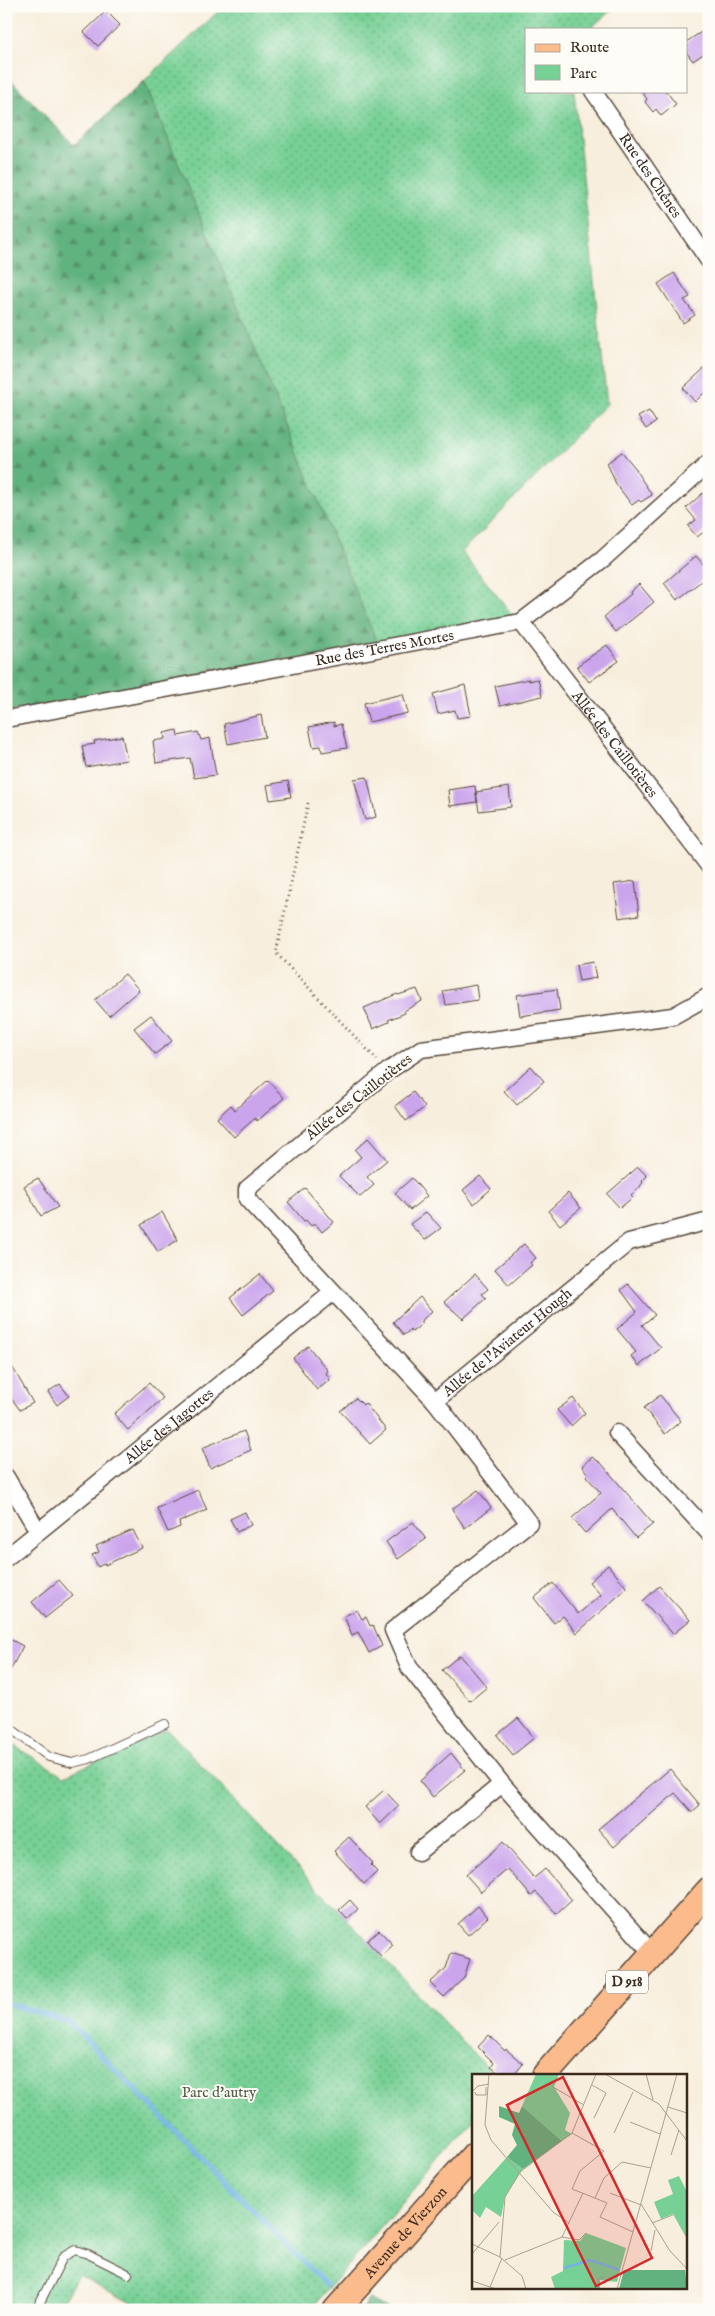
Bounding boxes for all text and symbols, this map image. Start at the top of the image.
legend [525,28,688,92]
text: Route [570,38,609,57]
text: Parc [570,64,597,83]
street label: Rue des Chênes [615,129,686,221]
street label: Rue des Terres Mortes [313,625,455,670]
street label: Allée des Caillotières [567,686,662,801]
street label: Allée des Caillotières [301,1050,416,1145]
street label: Allée de l'Aviateur Hough [438,1283,576,1401]
street label: Allée des Jagottes [120,1384,218,1468]
road number: D 918 [606,1970,648,1994]
inset map [472,2074,688,2288]
park label: Parc d'autry [182,2083,257,2102]
street label: Avenue de Vierzon [359,2182,451,2283]

